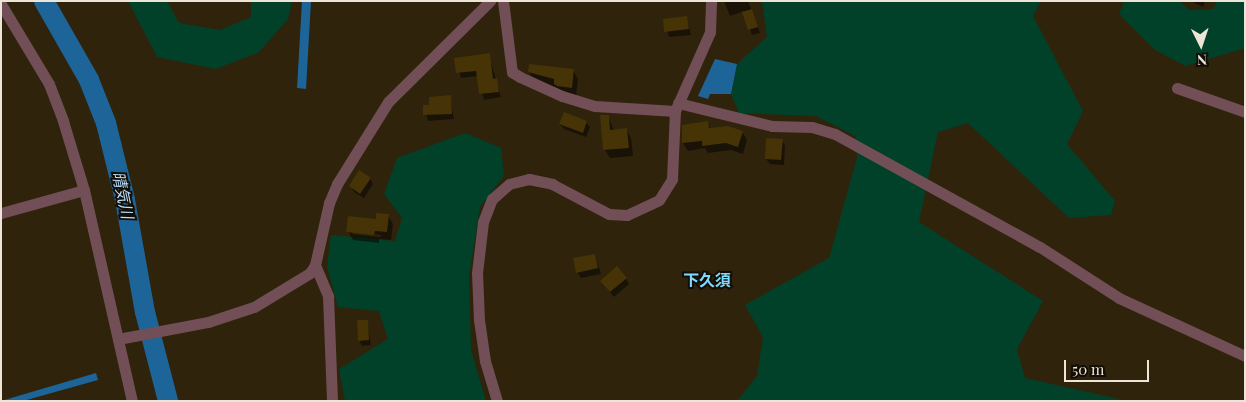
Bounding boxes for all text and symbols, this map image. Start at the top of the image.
north arrow [1176,20,1226,70]
text: N [1196,51,1208,70]
water label: 晴気川 [109,170,137,220]
district label: 下久須 [683,270,731,290]
scale bar [1066,350,1151,382]
text: 50 m [1072,359,1104,379]

